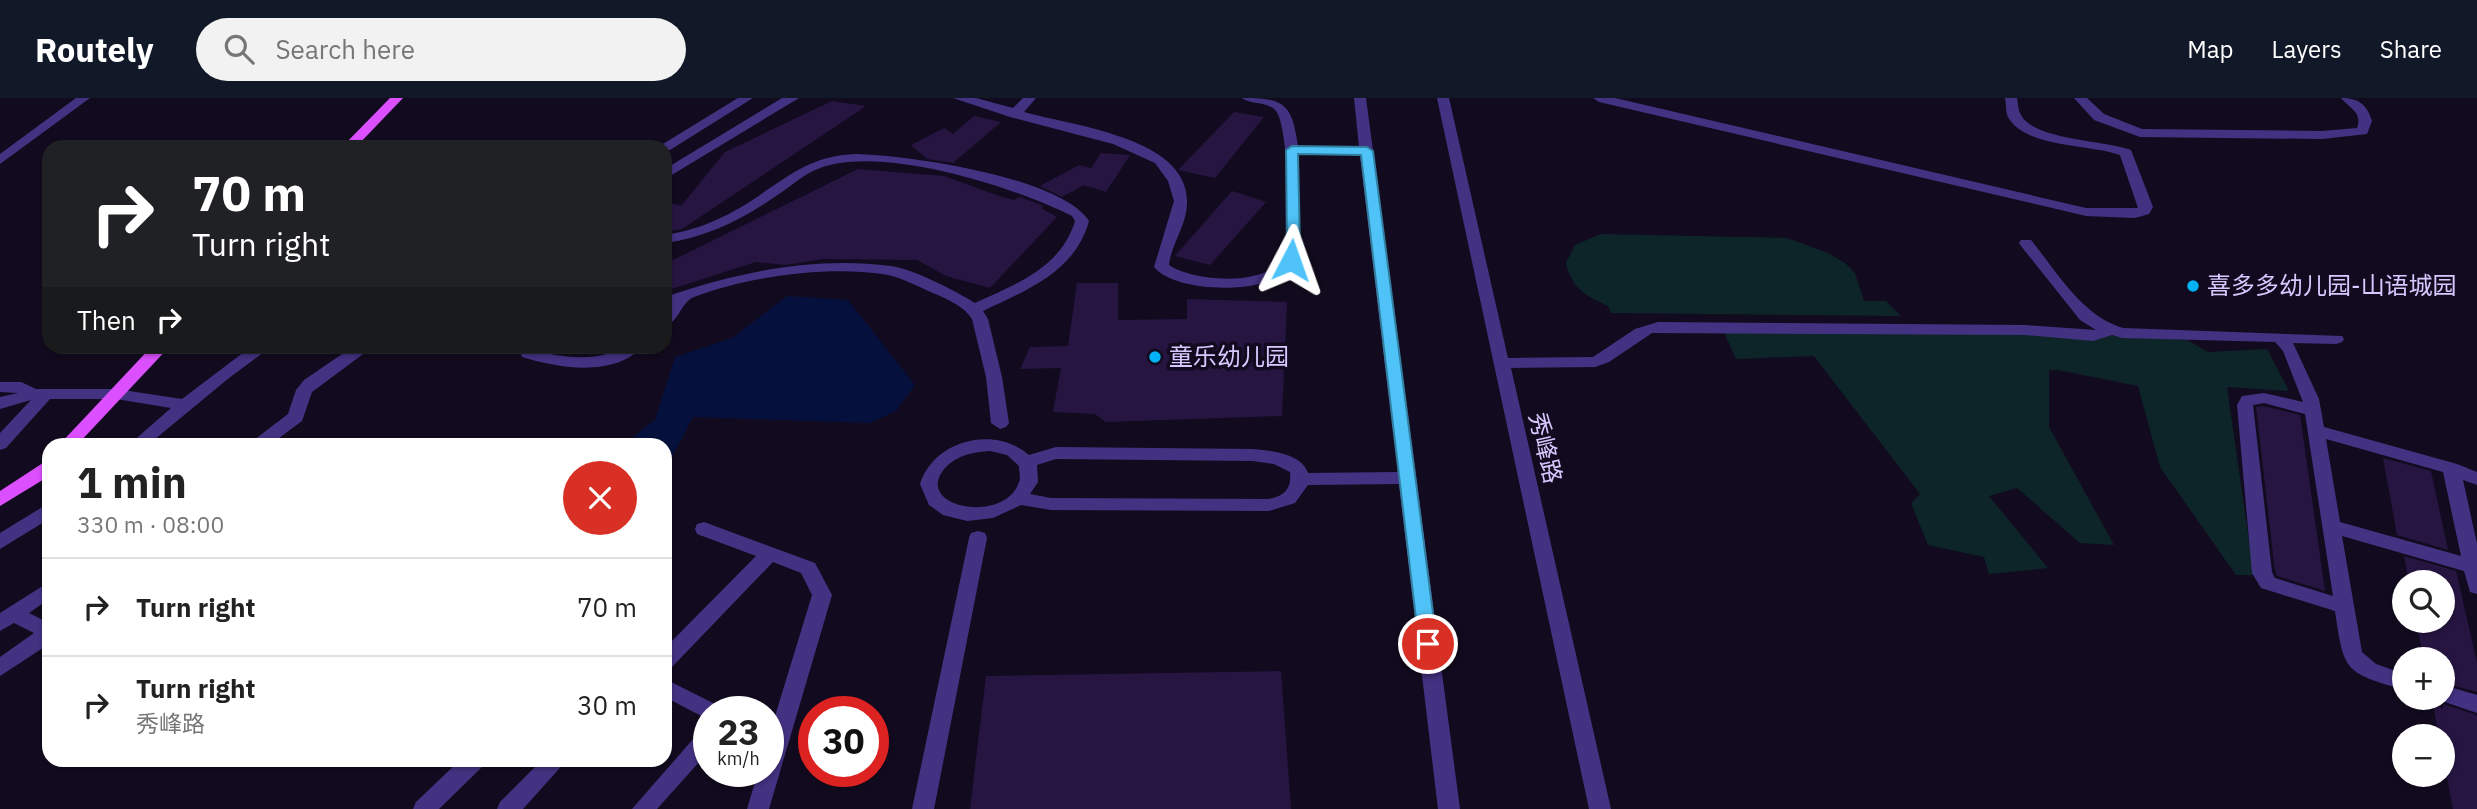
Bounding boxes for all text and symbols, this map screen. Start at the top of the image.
search box [196,18,686,81]
text: Routely [35,28,154,71]
icon: search [220,30,258,68]
text: Search here [276,32,415,66]
text: Map [2187,33,2234,65]
text: Layers [2272,33,2342,65]
text: Share [2380,33,2442,65]
text: 70 m [192,161,306,224]
icon: right [77,168,168,259]
text: Turn right [192,223,330,265]
position arrow [1254,223,1328,297]
place label: 喜多多幼儿园-山语城园 [2207,269,2457,301]
marker: 喜多多幼儿园-山语城园 [2185,278,2201,294]
icon: right [150,301,188,339]
text: Then [77,303,136,337]
place label: 童乐幼儿园 [1169,340,1289,372]
marker: 童乐幼儿园 [1147,349,1163,365]
street label: 秀峰路 [1522,409,1570,486]
text: 1 min [77,455,187,510]
button: close [563,461,637,535]
text: 330 m · 08:00 [77,509,224,539]
map controls [2392,570,2455,787]
button: search [2392,570,2455,633]
icon: right [77,588,115,626]
text: Turn right [136,590,255,624]
text: 70 m [577,590,637,624]
pin [1398,614,1458,674]
icon: arrive [1409,625,1447,663]
button: + [2392,647,2455,710]
text: Turn right [136,671,255,705]
icon: right [77,686,115,724]
text: 30 m [577,688,637,722]
speed limit sign: 30 [798,696,889,787]
text: 秀峰路 [136,708,205,738]
text: 23 [717,709,760,755]
button: − [2392,724,2455,787]
text: km/h [717,747,760,770]

